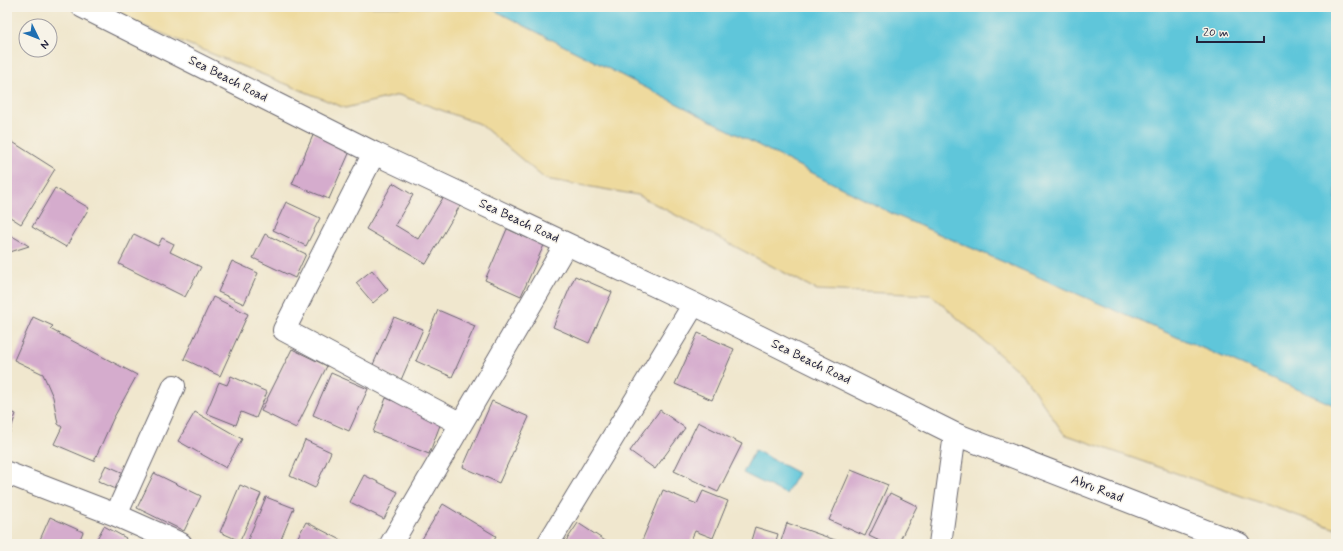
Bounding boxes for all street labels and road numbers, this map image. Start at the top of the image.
street label: Sea Beach Road [185,52,271,106]
street label: Sea Beach Road [476,195,562,247]
street label: Sea Beach Road [768,335,854,389]
street label: Abru Road [1068,471,1126,507]

